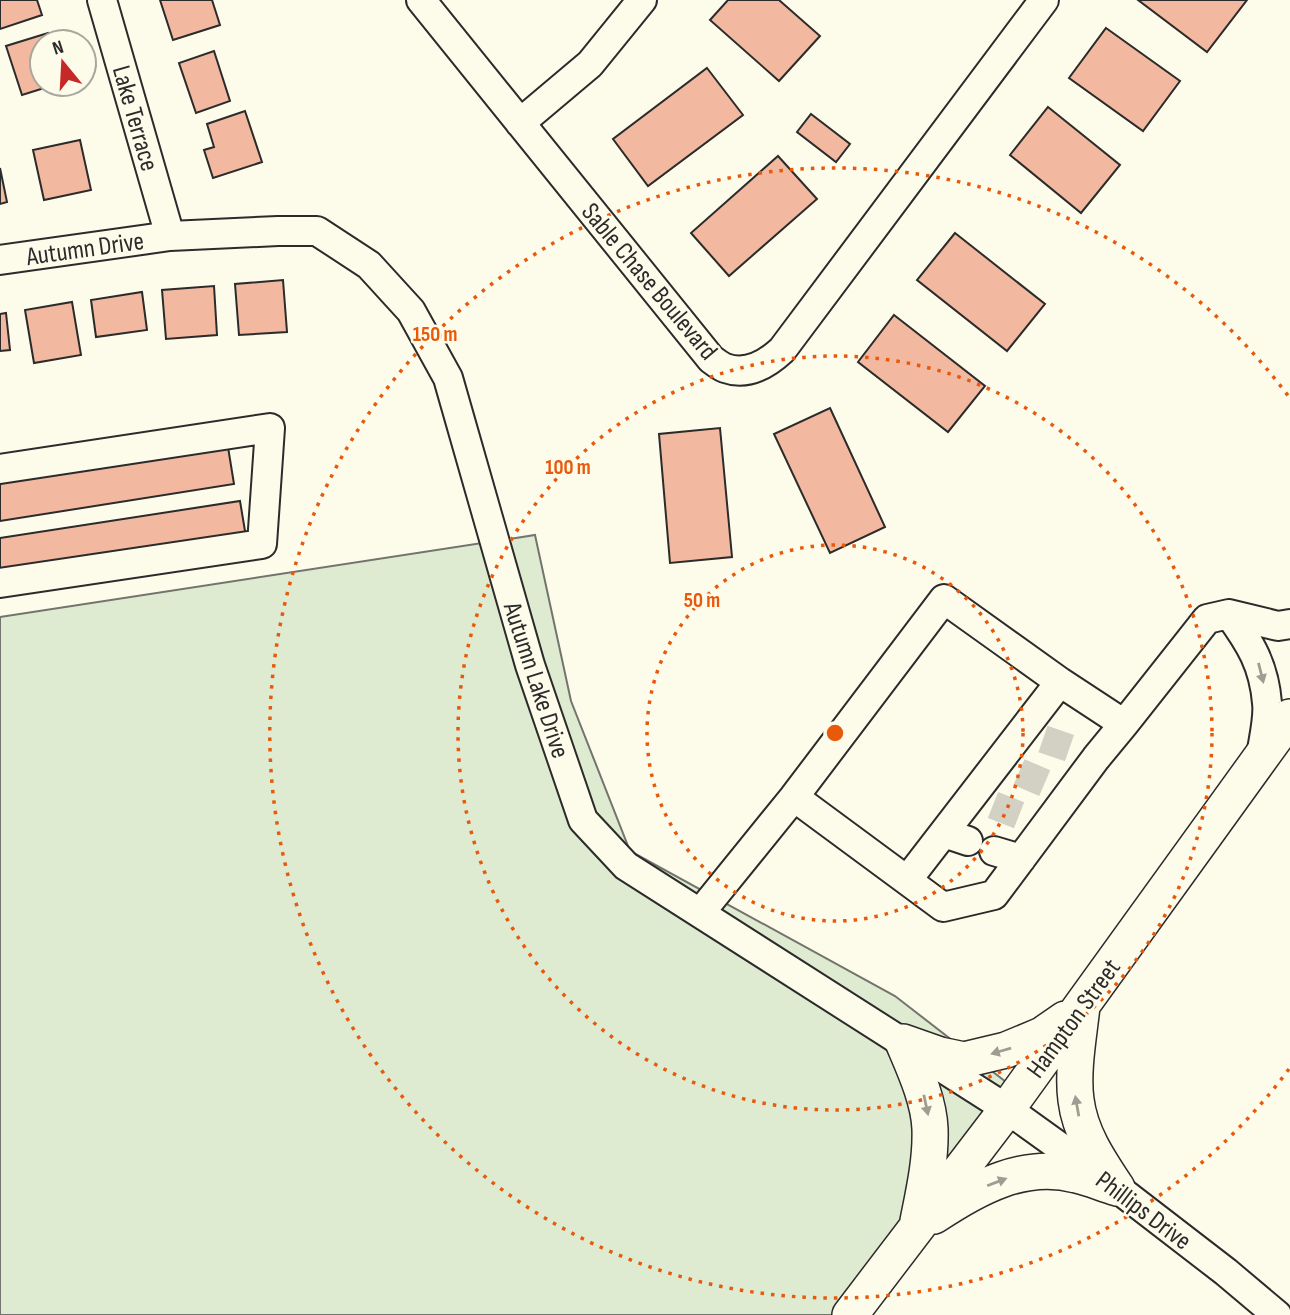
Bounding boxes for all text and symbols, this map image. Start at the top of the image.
north arrow [28,28,98,98]
text: N [50,36,67,61]
street label: Lake Terrace [105,62,164,175]
street label: Sable Chase Boulevard [574,197,723,367]
street label: Autumn Drive [24,226,146,273]
text: 150 m [413,322,457,347]
text: 100 m [545,455,591,480]
text: 50 m [684,588,720,613]
street label: Autumn Lake Drive [496,598,575,762]
one-way arrow [1256,662,1267,684]
centre of rings [823,721,847,745]
street label: Hampton Street [1021,953,1128,1084]
one-way arrow [990,1046,1012,1057]
one-way arrow [920,1094,931,1116]
one-way arrow [1072,1095,1083,1117]
street label: Phillips Drive [1089,1165,1197,1257]
one-way arrow [987,1176,1008,1187]

